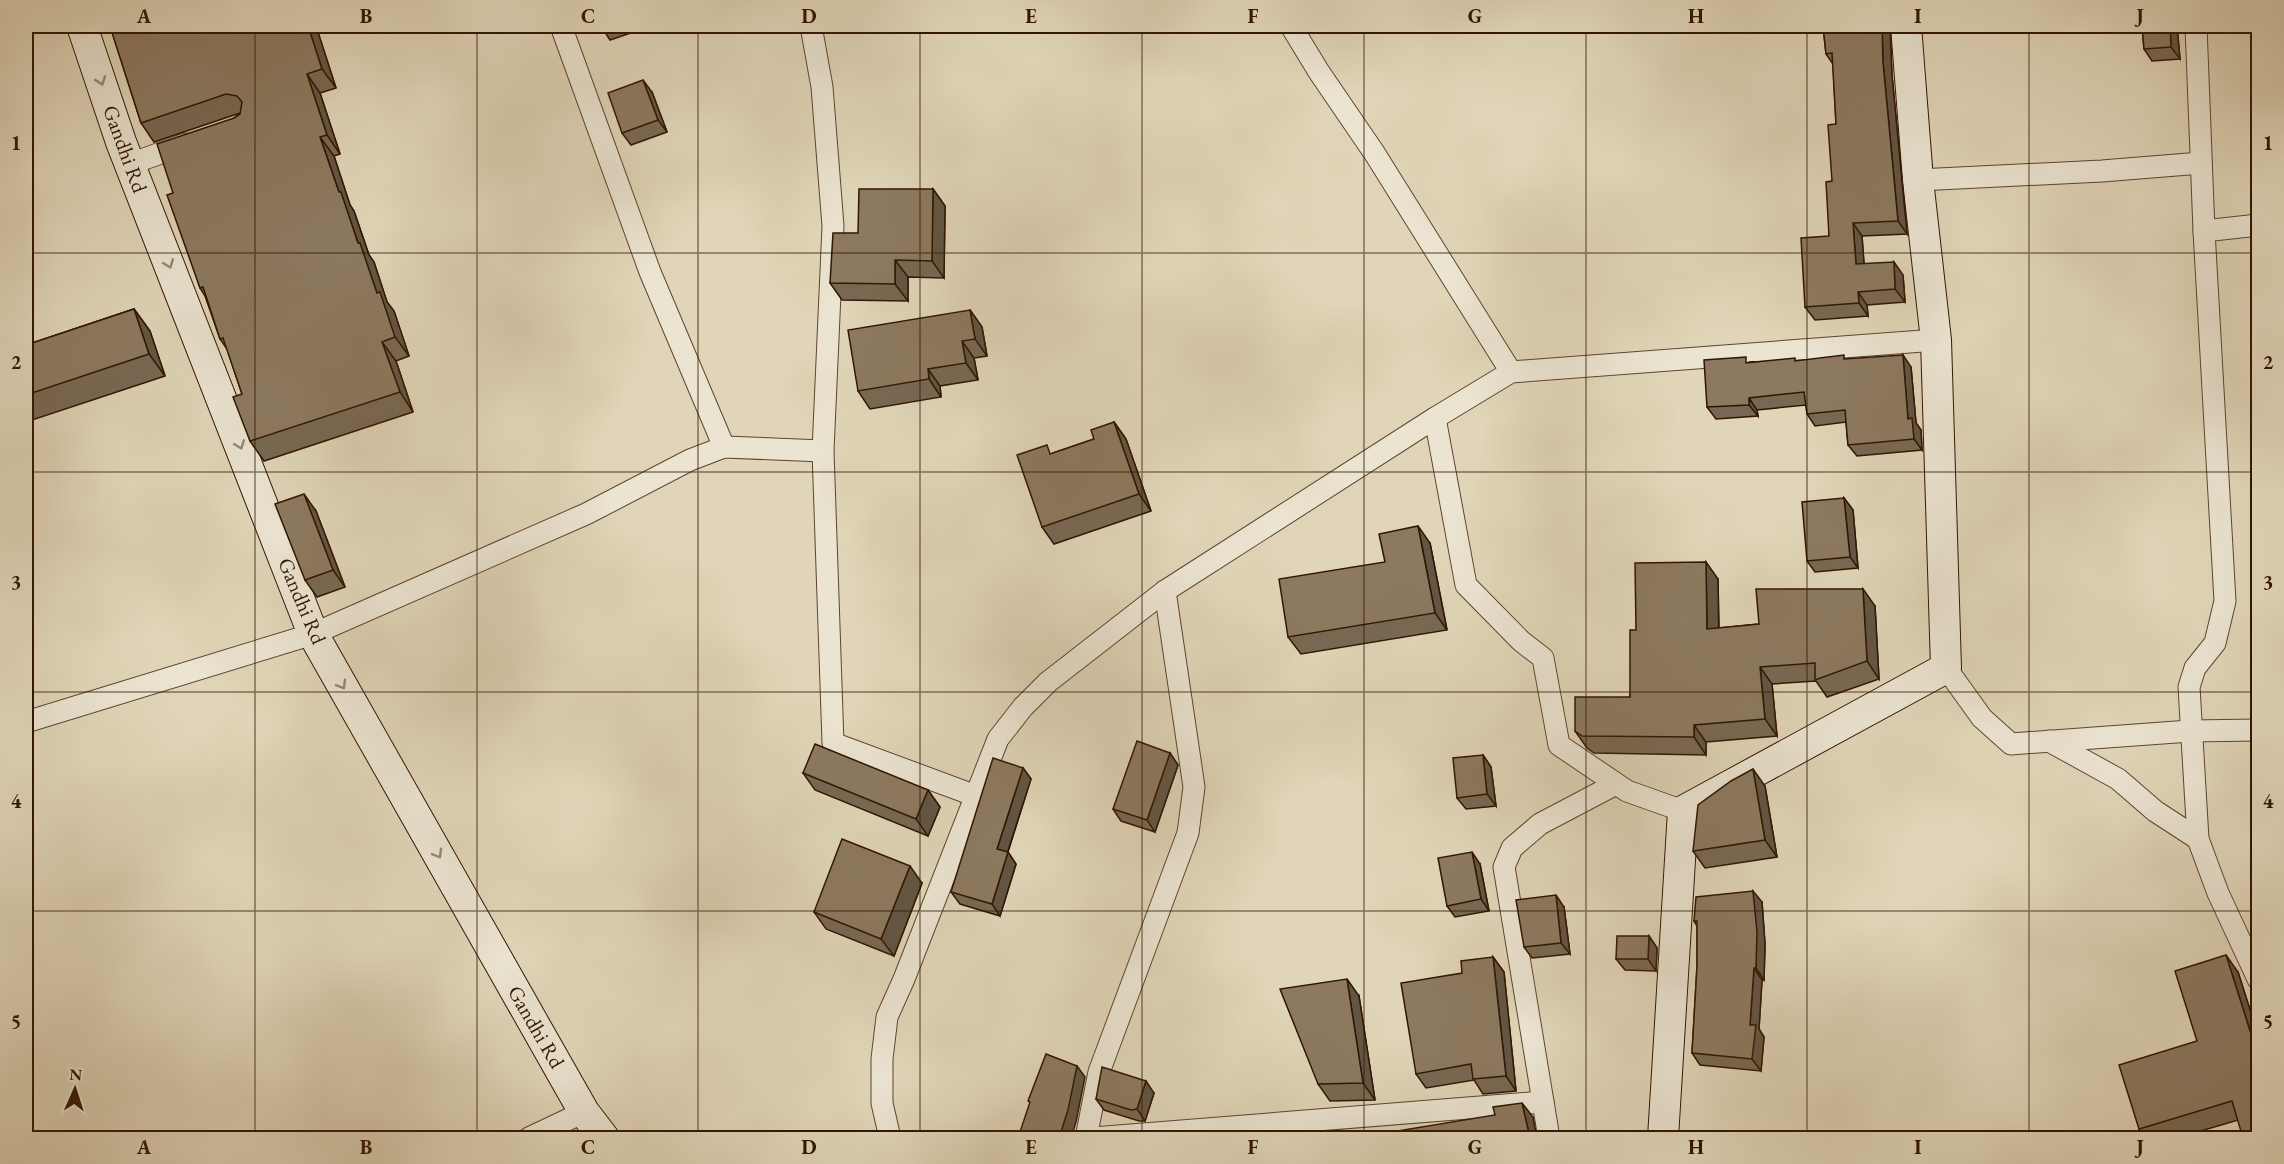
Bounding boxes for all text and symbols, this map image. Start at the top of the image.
text: A [136,3,152,29]
text: B [360,3,372,29]
text: C [581,3,595,29]
text: D [801,3,817,29]
text: E [1025,3,1037,29]
text: F [1248,3,1259,29]
text: G [1468,3,1482,29]
text: H [1688,3,1704,29]
text: I [1914,3,1922,29]
text: J [2134,3,2144,29]
one-way arrow [94,75,106,86]
street label: Gandhi Rd [97,101,154,197]
text: 1 [11,130,21,156]
text: 1 [2263,130,2273,156]
one-way arrow [162,257,174,268]
text: 2 [11,349,22,375]
text: 2 [2263,349,2274,375]
one-way arrow [233,439,245,450]
street label: Gandhi Rd [272,554,333,648]
text: 3 [11,569,21,595]
text: 3 [2263,569,2273,595]
one-way arrow [335,678,346,689]
text: 4 [11,788,22,814]
text: 4 [2263,788,2274,814]
one-way arrow [431,848,442,858]
street label: Gandhi Rd [502,981,571,1073]
text: 5 [11,1008,21,1034]
text: 5 [2263,1008,2273,1034]
north arrow [45,1059,105,1119]
text: N [69,1064,83,1085]
text: A [136,1134,152,1160]
text: B [360,1134,372,1160]
text: C [581,1134,595,1160]
text: D [801,1134,817,1160]
text: E [1025,1134,1037,1160]
text: F [1248,1134,1259,1160]
text: G [1468,1134,1482,1160]
text: H [1688,1134,1704,1160]
text: I [1914,1134,1922,1160]
text: J [2134,1134,2144,1160]

